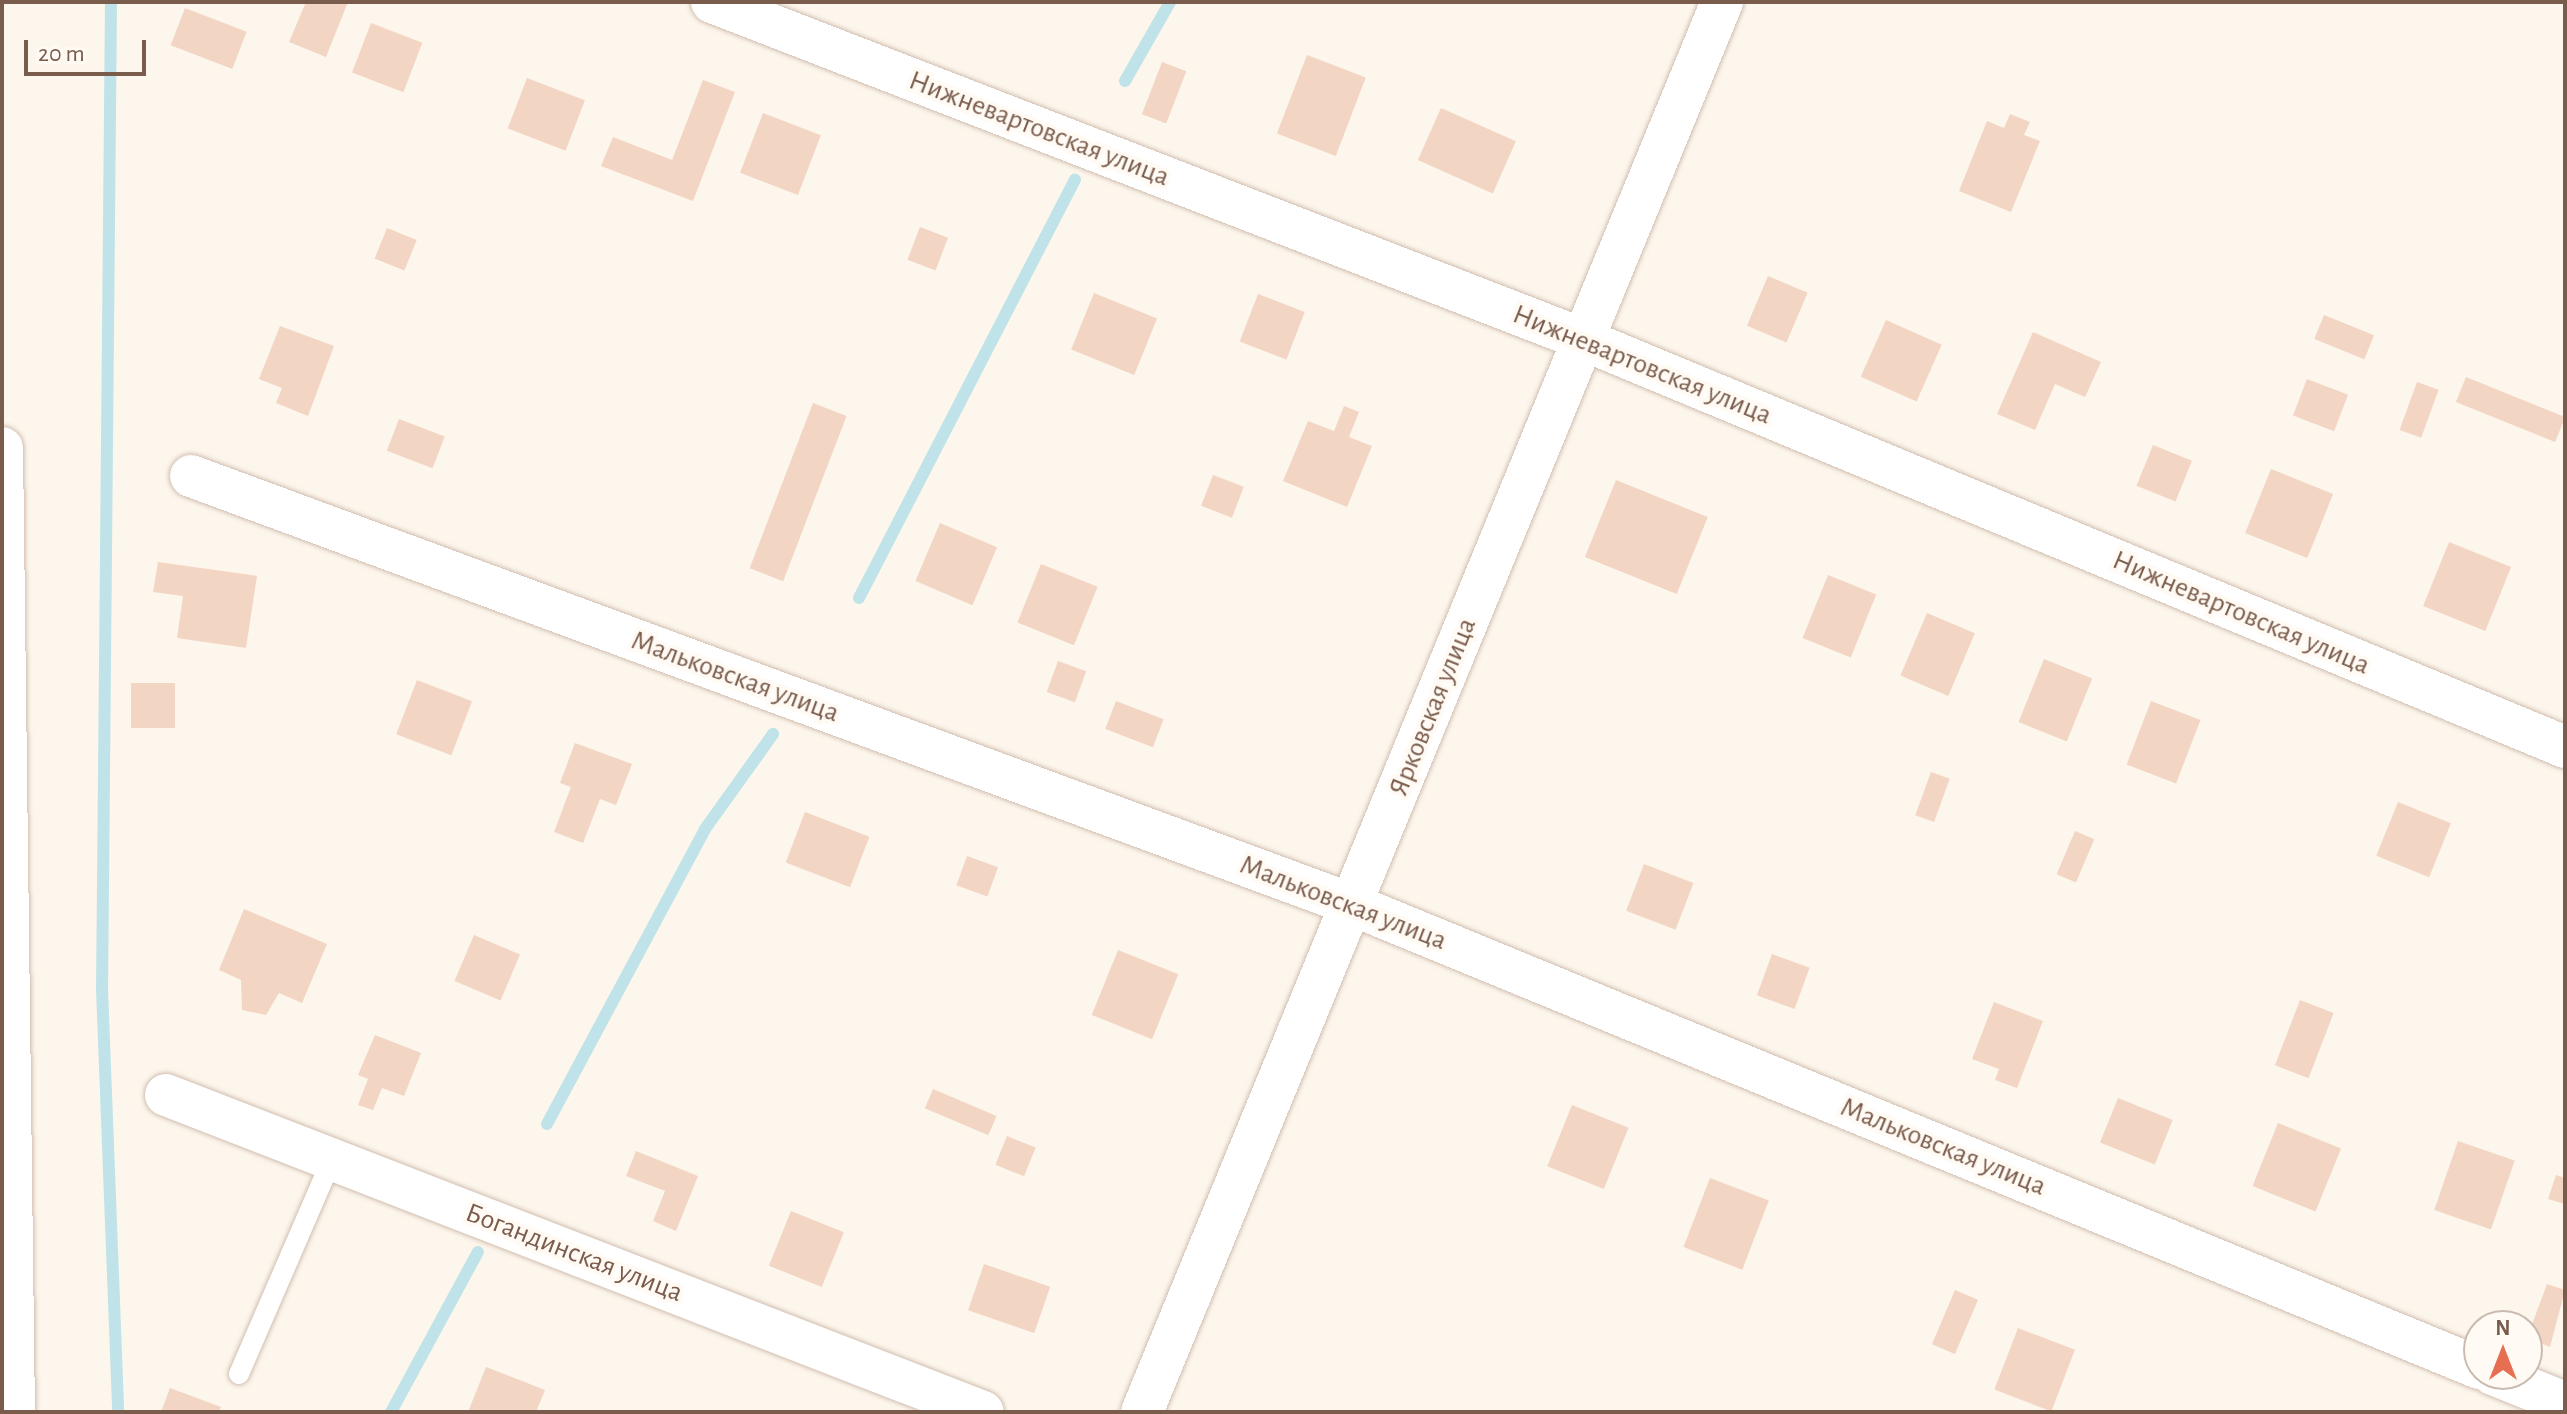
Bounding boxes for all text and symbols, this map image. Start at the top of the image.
scale bar [28,24,150,74]
text: 20 m [38,42,85,66]
street label: Нижневартовская улица [904,64,1174,194]
street label: Нижневартовская улица [1508,298,1776,432]
street label: Нижневартовская улица [2107,544,2375,682]
street label: Ярковская улица [1382,613,1484,801]
street label: Мальковская улица [626,624,844,730]
street label: Мальковская улица [1235,848,1451,958]
street label: Мальковская улица [1835,1090,2051,1204]
street label: Богандинская улица [461,1196,687,1310]
north arrow [2463,1310,2543,1390]
text: N [2495,1317,2511,1339]

